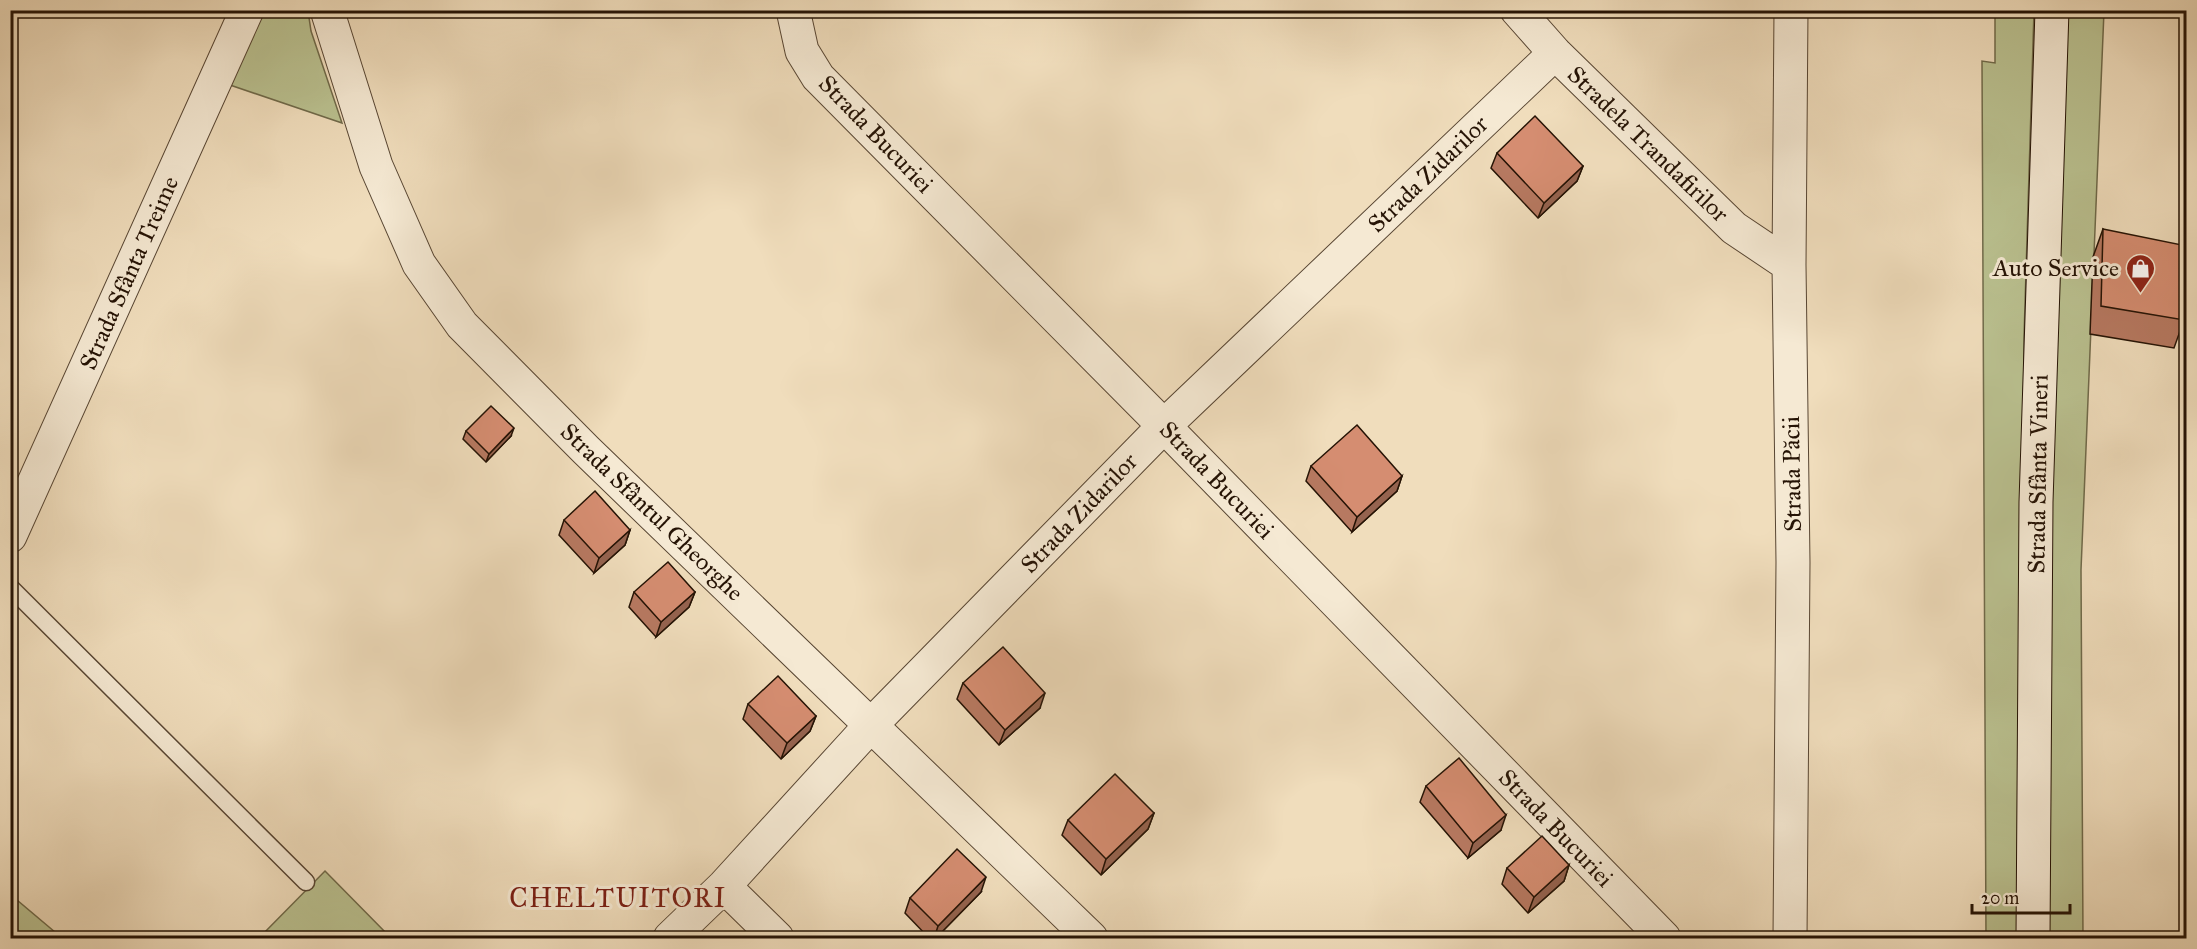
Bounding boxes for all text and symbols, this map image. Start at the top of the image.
street label: Stradela Trandafirilor [1561,59,1735,229]
street label: Strada Bucuriei [812,69,940,200]
street label: Strada Zidarilor [1362,109,1494,239]
street label: Strada Sfânta Treime [73,172,185,374]
shop icon: Auto Service [2124,252,2156,294]
place label: Auto Service [1992,253,2119,283]
street label: Strada Sfânta Vineri [2021,374,2055,574]
street label: Strada Bucuriei [1153,415,1281,546]
street label: Strada Păcii [1776,415,1808,532]
street label: Strada Sfântul Gheorghe [554,417,750,607]
street label: Strada Zidarilor [1014,447,1144,579]
street label: Strada Bucuriei [1492,763,1620,894]
scale bar [1972,877,2070,915]
district label: CHELTUITORI [509,881,727,914]
text: 20 m [1981,887,2019,909]

